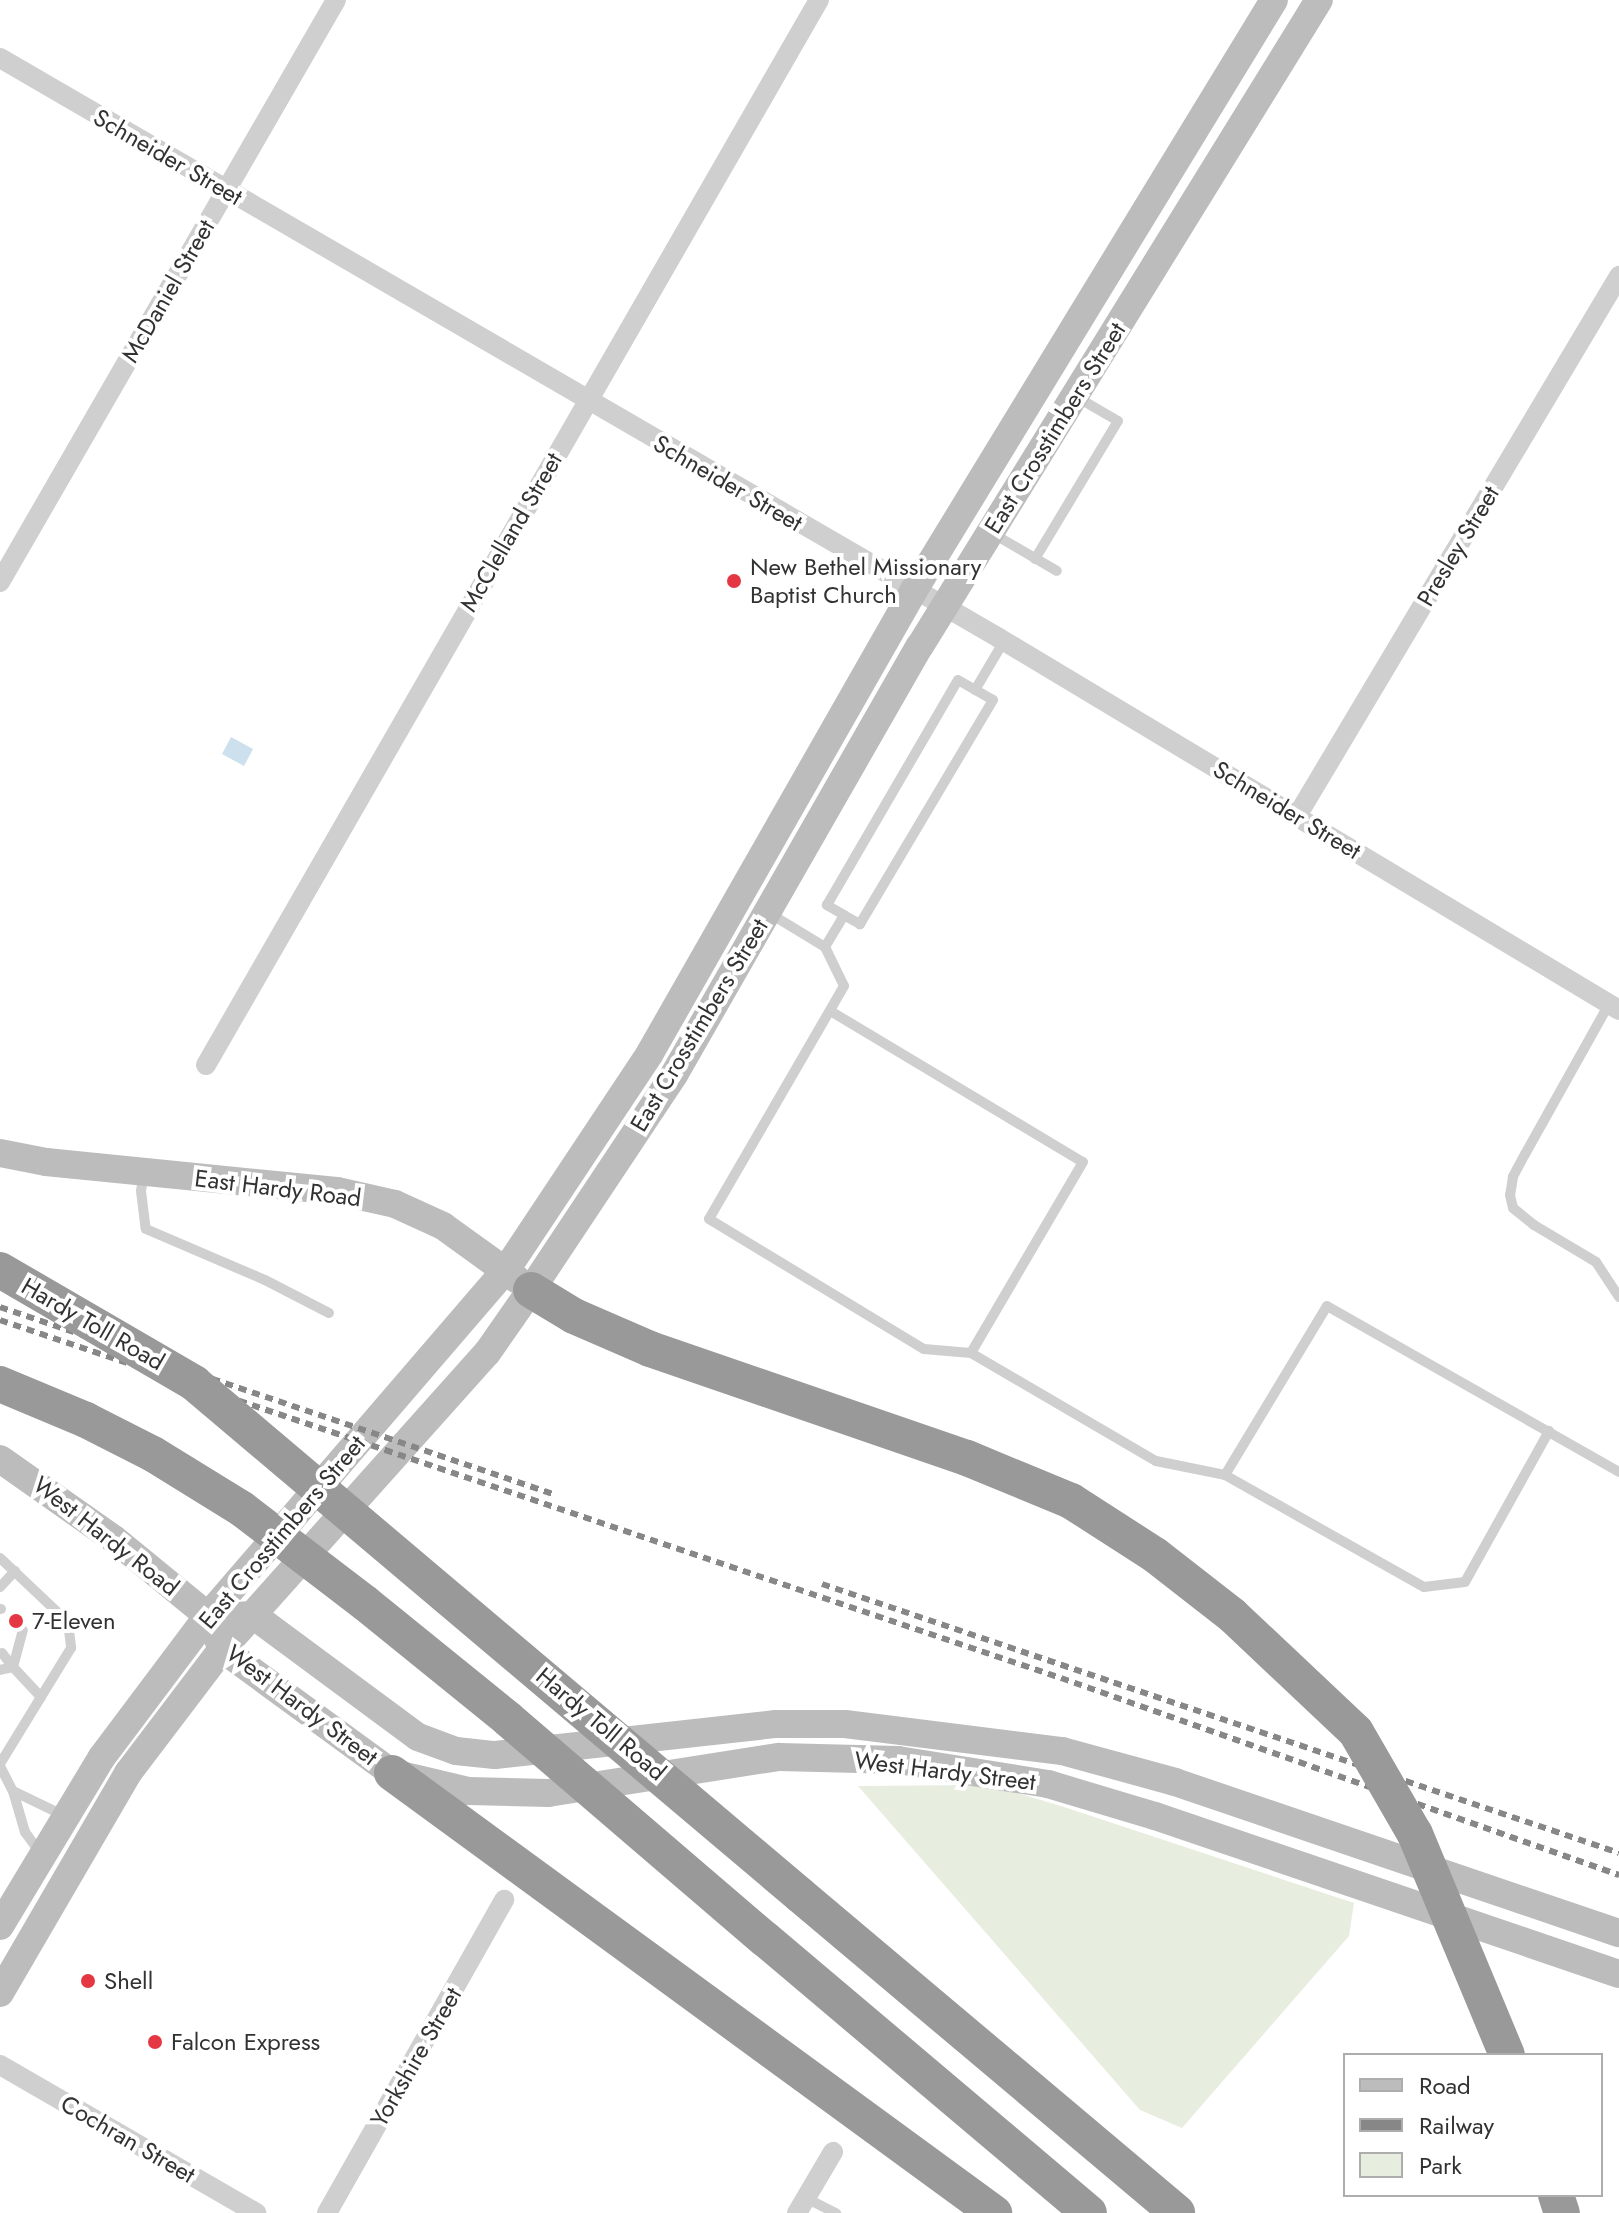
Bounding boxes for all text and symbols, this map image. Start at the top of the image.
street label: Schneider Street [88,103,248,211]
street label: McDaniel Street [116,215,220,367]
street label: East Crosstimbers Street [978,317,1132,539]
street label: Schneider Street [648,429,808,537]
street label: McClelland Street [454,447,568,617]
street label: Presley Street [1411,481,1505,611]
place label: New Bethel Missionary Baptist Church [750,553,981,609]
marker: New Bethel Missionary Baptist Church [725,572,743,590]
street label: Schneider Street [1208,755,1366,865]
street label: East Crosstimbers Street [624,913,774,1137]
street label: East Hardy Road [193,1163,363,1213]
street label: Hardy Toll Road [16,1271,170,1377]
street label: East Crosstimbers Street [193,1430,371,1634]
street label: West Hardy Road [27,1470,185,1602]
place label: 7-Eleven [32,1607,116,1635]
marker: 7-Eleven [7,1612,25,1630]
street label: West Hardy Street [220,1639,384,1771]
street label: Hardy Toll Road [530,1661,672,1787]
street label: West Hardy Street [853,1746,1037,1796]
place label: Shell [104,1967,153,1995]
marker: Shell [79,1972,97,1990]
street label: Yorkshire Street [364,1982,468,2132]
place label: Falcon Express [171,2028,320,2056]
marker: Falcon Express [146,2033,164,2051]
legend [1343,2053,1603,2197]
text: Road [1419,2068,1471,2103]
street label: Cochran Street [56,2089,200,2189]
text: Railway [1419,2108,1494,2143]
text: Park [1419,2148,1462,2183]

